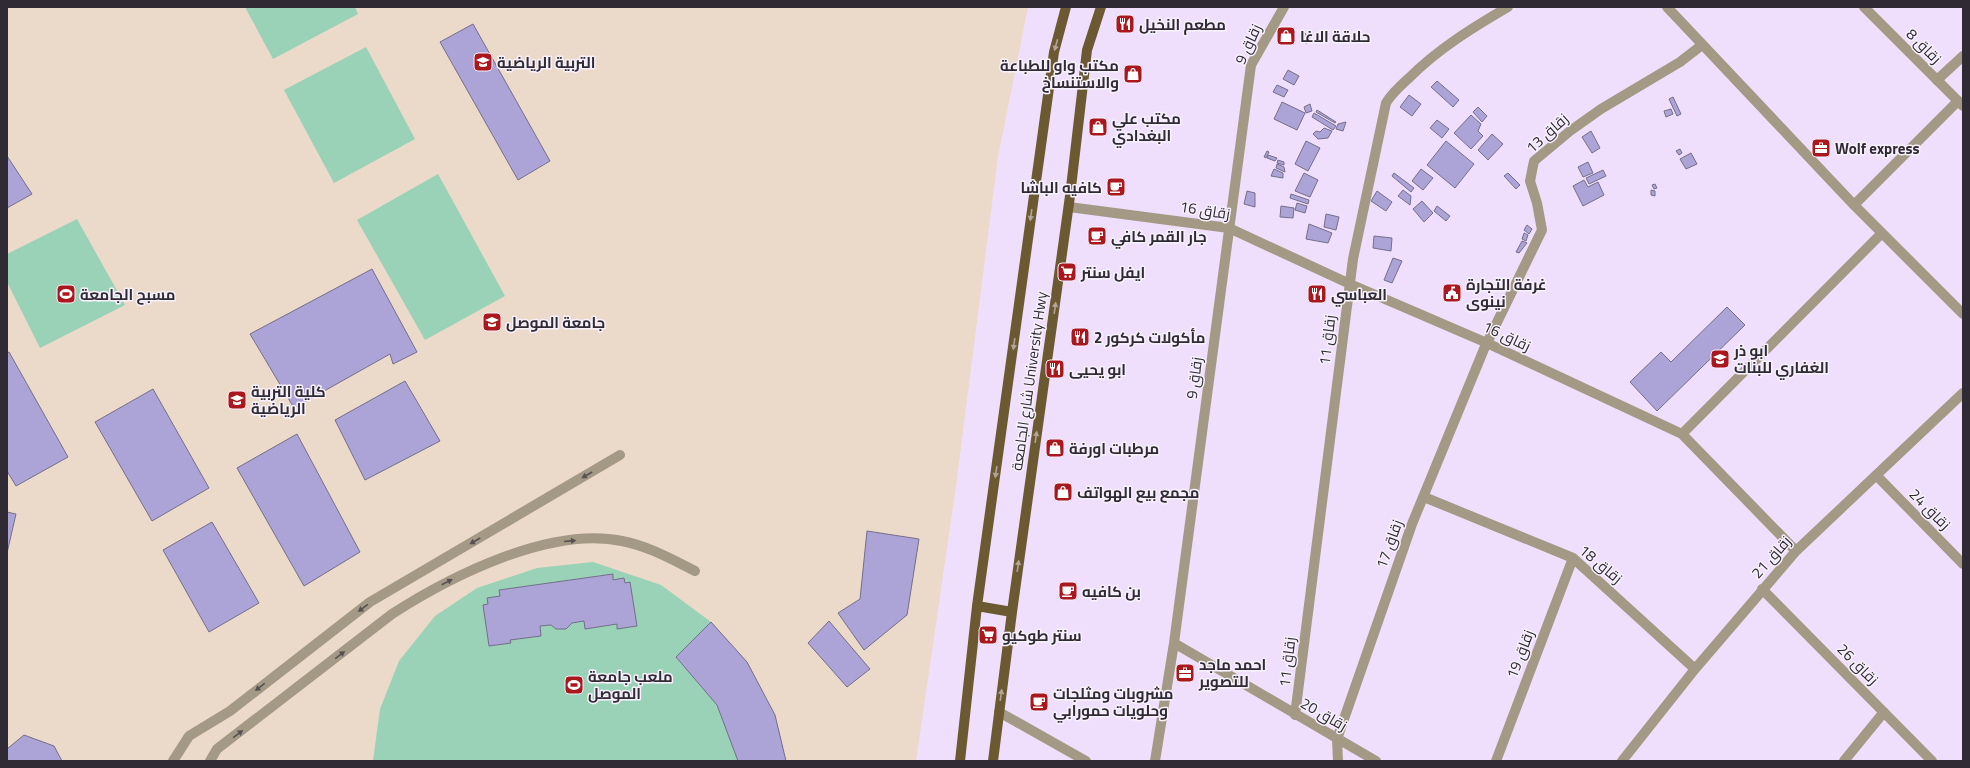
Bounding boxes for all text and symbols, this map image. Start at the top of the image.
restaurant icon: مطعم النخيل [1114,13,1136,35]
place label: مطعم النخيل [1139,13,1226,36]
street label: زقاق 9 [1229,20,1267,68]
street label: زقاق 8 [1901,23,1947,69]
shop icon: حلاقة الاغا [1275,25,1297,47]
place label: حلاقة الاغا [1300,25,1370,48]
one-way arrow [1053,39,1059,51]
school or university icon: التربية الرياضية [472,51,494,73]
place label: التربية الرياضية [497,51,595,74]
place label: مكتب واو للطباعة والاستنساخ [1000,54,1119,94]
shop icon: مكتب واو للطباعة والاستنساخ [1122,63,1144,85]
place label: مكتب علي البغدادي [1112,107,1181,148]
street label: زقاق 13 [1521,108,1573,158]
shop icon: مكتب علي البغدادي [1087,116,1109,138]
office icon: Wolf express [1810,137,1832,159]
place label: Wolf express [1835,137,1920,160]
place label: كافيه الباشا [1020,176,1102,199]
cafe icon: كافيه الباشا [1105,176,1127,198]
street label: زقاق 16 [1178,195,1232,225]
one-way arrow [1028,209,1034,221]
cafe icon: جار القمر كافي [1086,225,1108,247]
place label: جار القمر كافي [1111,225,1207,249]
supermarket icon: ايفل سنتر [1056,261,1078,283]
place label: ايفل سنتر [1080,261,1145,284]
place label: غرفة التجارة نينوى [1466,273,1547,313]
public building icon: غرفة التجارة نينوى [1441,282,1463,304]
sports icon: مسبح الجامعة [55,283,77,305]
place label: مسبح الجامعة [80,283,175,306]
restaurant icon: العباسي [1306,283,1328,305]
place label: العباسي [1331,283,1387,307]
street label: شارع الجامعة University Hwy [1005,290,1053,472]
one-way arrow [1052,302,1058,314]
school or university icon: جامعة الموصل [481,311,503,333]
place label: جامعة الموصل [506,311,605,334]
street label: زقاق 11 [1313,314,1341,366]
street label: زقاق 16 [1479,315,1535,357]
restaurant icon: مأكولات كركور 2 [1069,326,1091,348]
place label: مأكولات كركور 2 [1094,326,1206,349]
one-way arrow [1011,337,1017,350]
place label: ابو ذر الغفاري للبنات [1733,339,1829,380]
school or university icon: ابو ذر الغفاري للبنات [1709,348,1731,370]
street label: زقاق 9 [1180,356,1208,400]
restaurant icon: ابو يحيى [1044,358,1066,380]
place label: ابو يحيى [1069,358,1126,381]
place label: كلية التربية الرياضية [251,380,326,420]
school or university icon: كلية التربية الرياضية [226,389,248,411]
one-way arrow [1033,431,1039,443]
shop icon: مرطبات اورفة [1044,437,1066,459]
place label: مرطبات اورفة [1069,437,1159,460]
one-way arrow [993,466,999,478]
one-way arrow [581,472,593,479]
shop icon: مجمع بيع الهواتف [1052,481,1074,503]
place label: مجمع بيع الهواتف [1077,481,1199,504]
street label: زقاق 24 [1904,483,1956,535]
street label: زقاق 17 [1370,516,1408,572]
street label: زقاق 21 [1746,531,1796,583]
one-way arrow [564,537,576,544]
one-way arrow [469,538,481,545]
street label: زقاق 18 [1574,539,1628,589]
one-way arrow [1015,560,1021,572]
one-way arrow [442,578,453,585]
cafe icon: بن كافيه [1057,580,1079,602]
place label: بن كافيه [1082,580,1141,603]
one-way arrow [358,604,369,612]
supermarket icon: سنتر طوكيو [977,624,999,646]
place label: سنتر طوكيو [1002,624,1082,647]
street label: زقاق 19 [1500,626,1540,682]
street label: زقاق 11 [1273,636,1301,688]
street label: زقاق 26 [1832,638,1884,690]
one-way arrow [335,651,346,659]
place label: احمد ماجد للتصوير [1198,653,1266,693]
office icon: احمد ماجد للتصوير [1174,662,1196,684]
place label: ملعب جامعة الموصل [588,665,673,705]
sports icon: ملعب جامعة الموصل [563,674,585,696]
place label: مشروبات ومثلجات وحلويات حمورابي [1053,682,1173,723]
one-way arrow [255,683,266,691]
one-way arrow [998,688,1004,701]
cafe icon: مشروبات ومثلجات وحلويات حمورابي [1028,691,1050,713]
street label: زقاق 20 [1296,691,1352,737]
one-way arrow [232,730,243,739]

